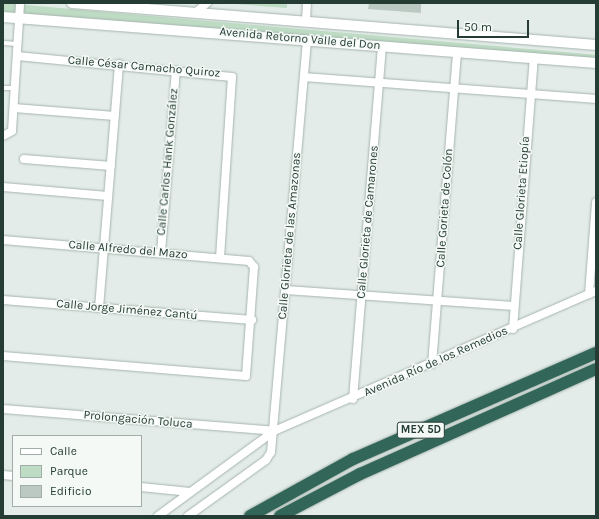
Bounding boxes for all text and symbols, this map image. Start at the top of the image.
scale bar [459,12,531,38]
text: 50 m [464,20,492,34]
street label: Avenida Retorno Valle del Don [219,25,381,53]
street label: Calle César Camacho Quiroz [67,53,221,81]
street label: Calle Carlos Hank González [154,88,182,236]
street label: Calle Glorieta Etiopía [511,136,533,250]
street label: Calle Glorieta de Camarones [354,145,382,299]
street label: Calle Gorieta de Colón [434,148,456,268]
street label: Calle Glorieta de las Amazonas [276,152,304,320]
street label: Calle Alfredo del Mazo [68,238,188,262]
street label: Calle Jorge Jiménez Cantú [56,297,198,323]
street label: Avenida Río de los Remedios [362,324,510,400]
street label: Prolongación Toluca [83,408,193,432]
road number: MEX 5D [396,421,446,439]
legend [12,435,142,507]
text: Calle [50,444,77,458]
text: Parque [50,464,88,478]
text: Edificio [50,484,91,498]

